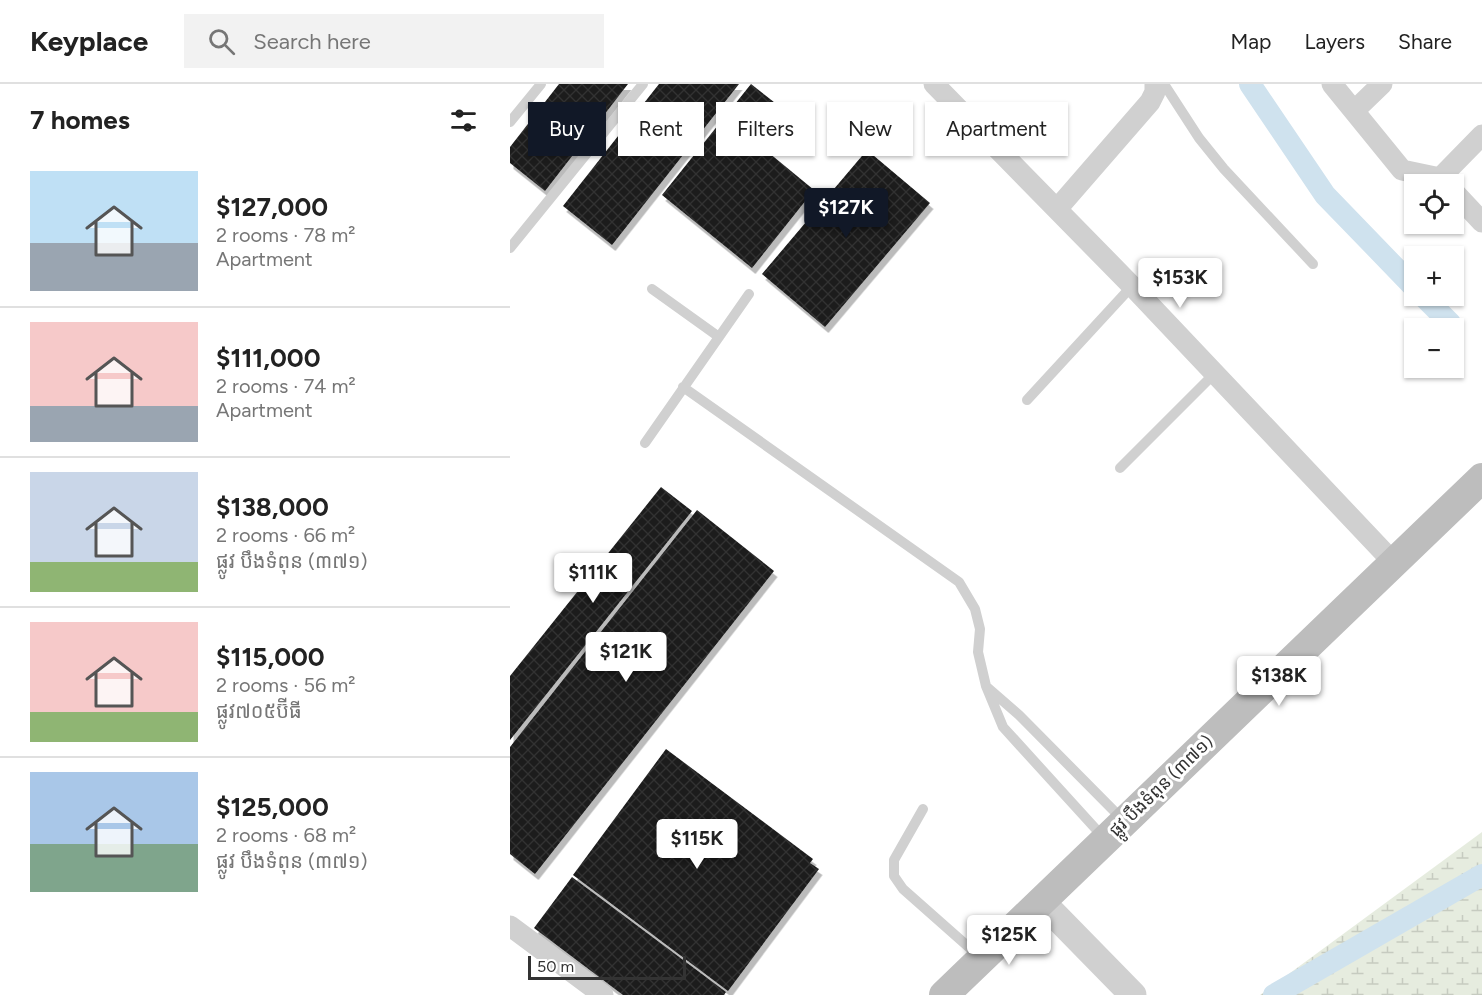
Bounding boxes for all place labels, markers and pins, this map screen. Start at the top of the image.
pin: $127K [804,188,888,239]
pin: $153K [1138,258,1222,309]
pin: $111K [551,553,635,604]
pin: $121K [584,632,668,683]
pin: $138K [1237,656,1321,707]
pin: $115K [655,819,739,870]
pin: $125K [967,915,1051,966]

